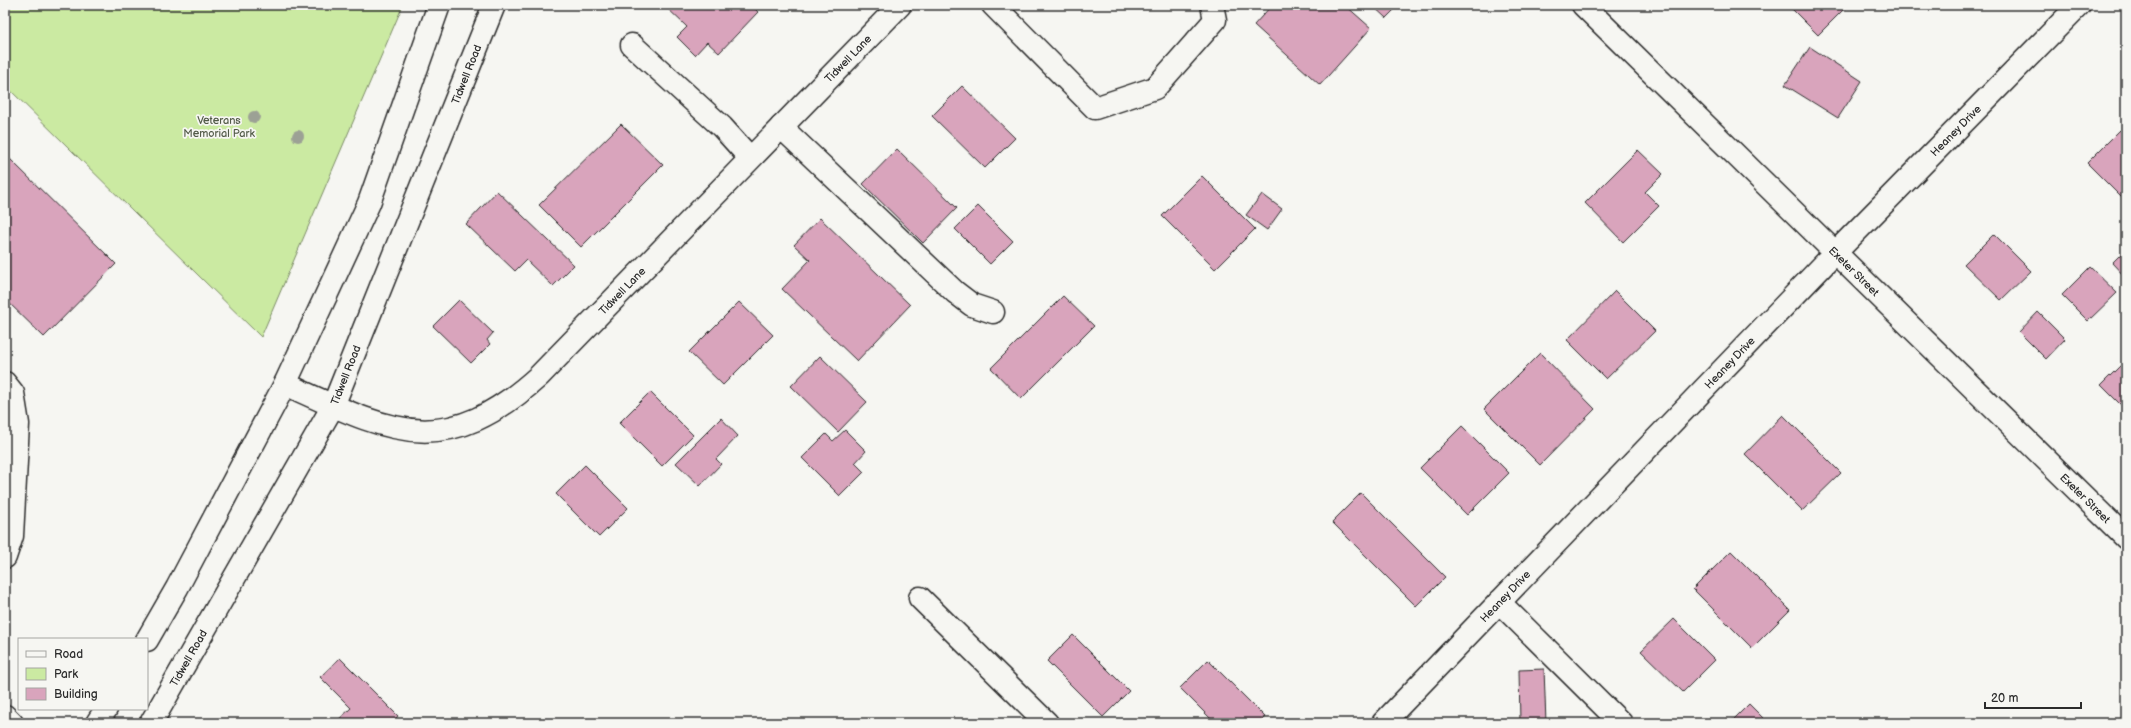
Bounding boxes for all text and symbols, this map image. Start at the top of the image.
street label: Tidwell Lane [822,32,874,85]
street label: Tidwell Road [448,43,484,106]
street label: Heaney Drive [1928,102,1984,159]
park label: Veterans Memorial Park [183,114,255,140]
street label: Exeter Street [1826,244,1882,299]
street label: Tidwell Lane [596,264,648,317]
street label: Heaney Drive [1702,334,1758,391]
street label: Tidwell Road [328,343,363,407]
street label: Exeter Street [2058,471,2114,526]
street label: Heaney Drive [1477,567,1533,625]
street label: Tidwell Road [167,627,210,689]
legend [18,638,148,710]
text: Road [54,647,83,662]
text: Park [54,667,78,682]
scale bar [1985,684,2081,710]
text: Building [54,687,98,702]
text: 20 m [1991,691,2018,706]

